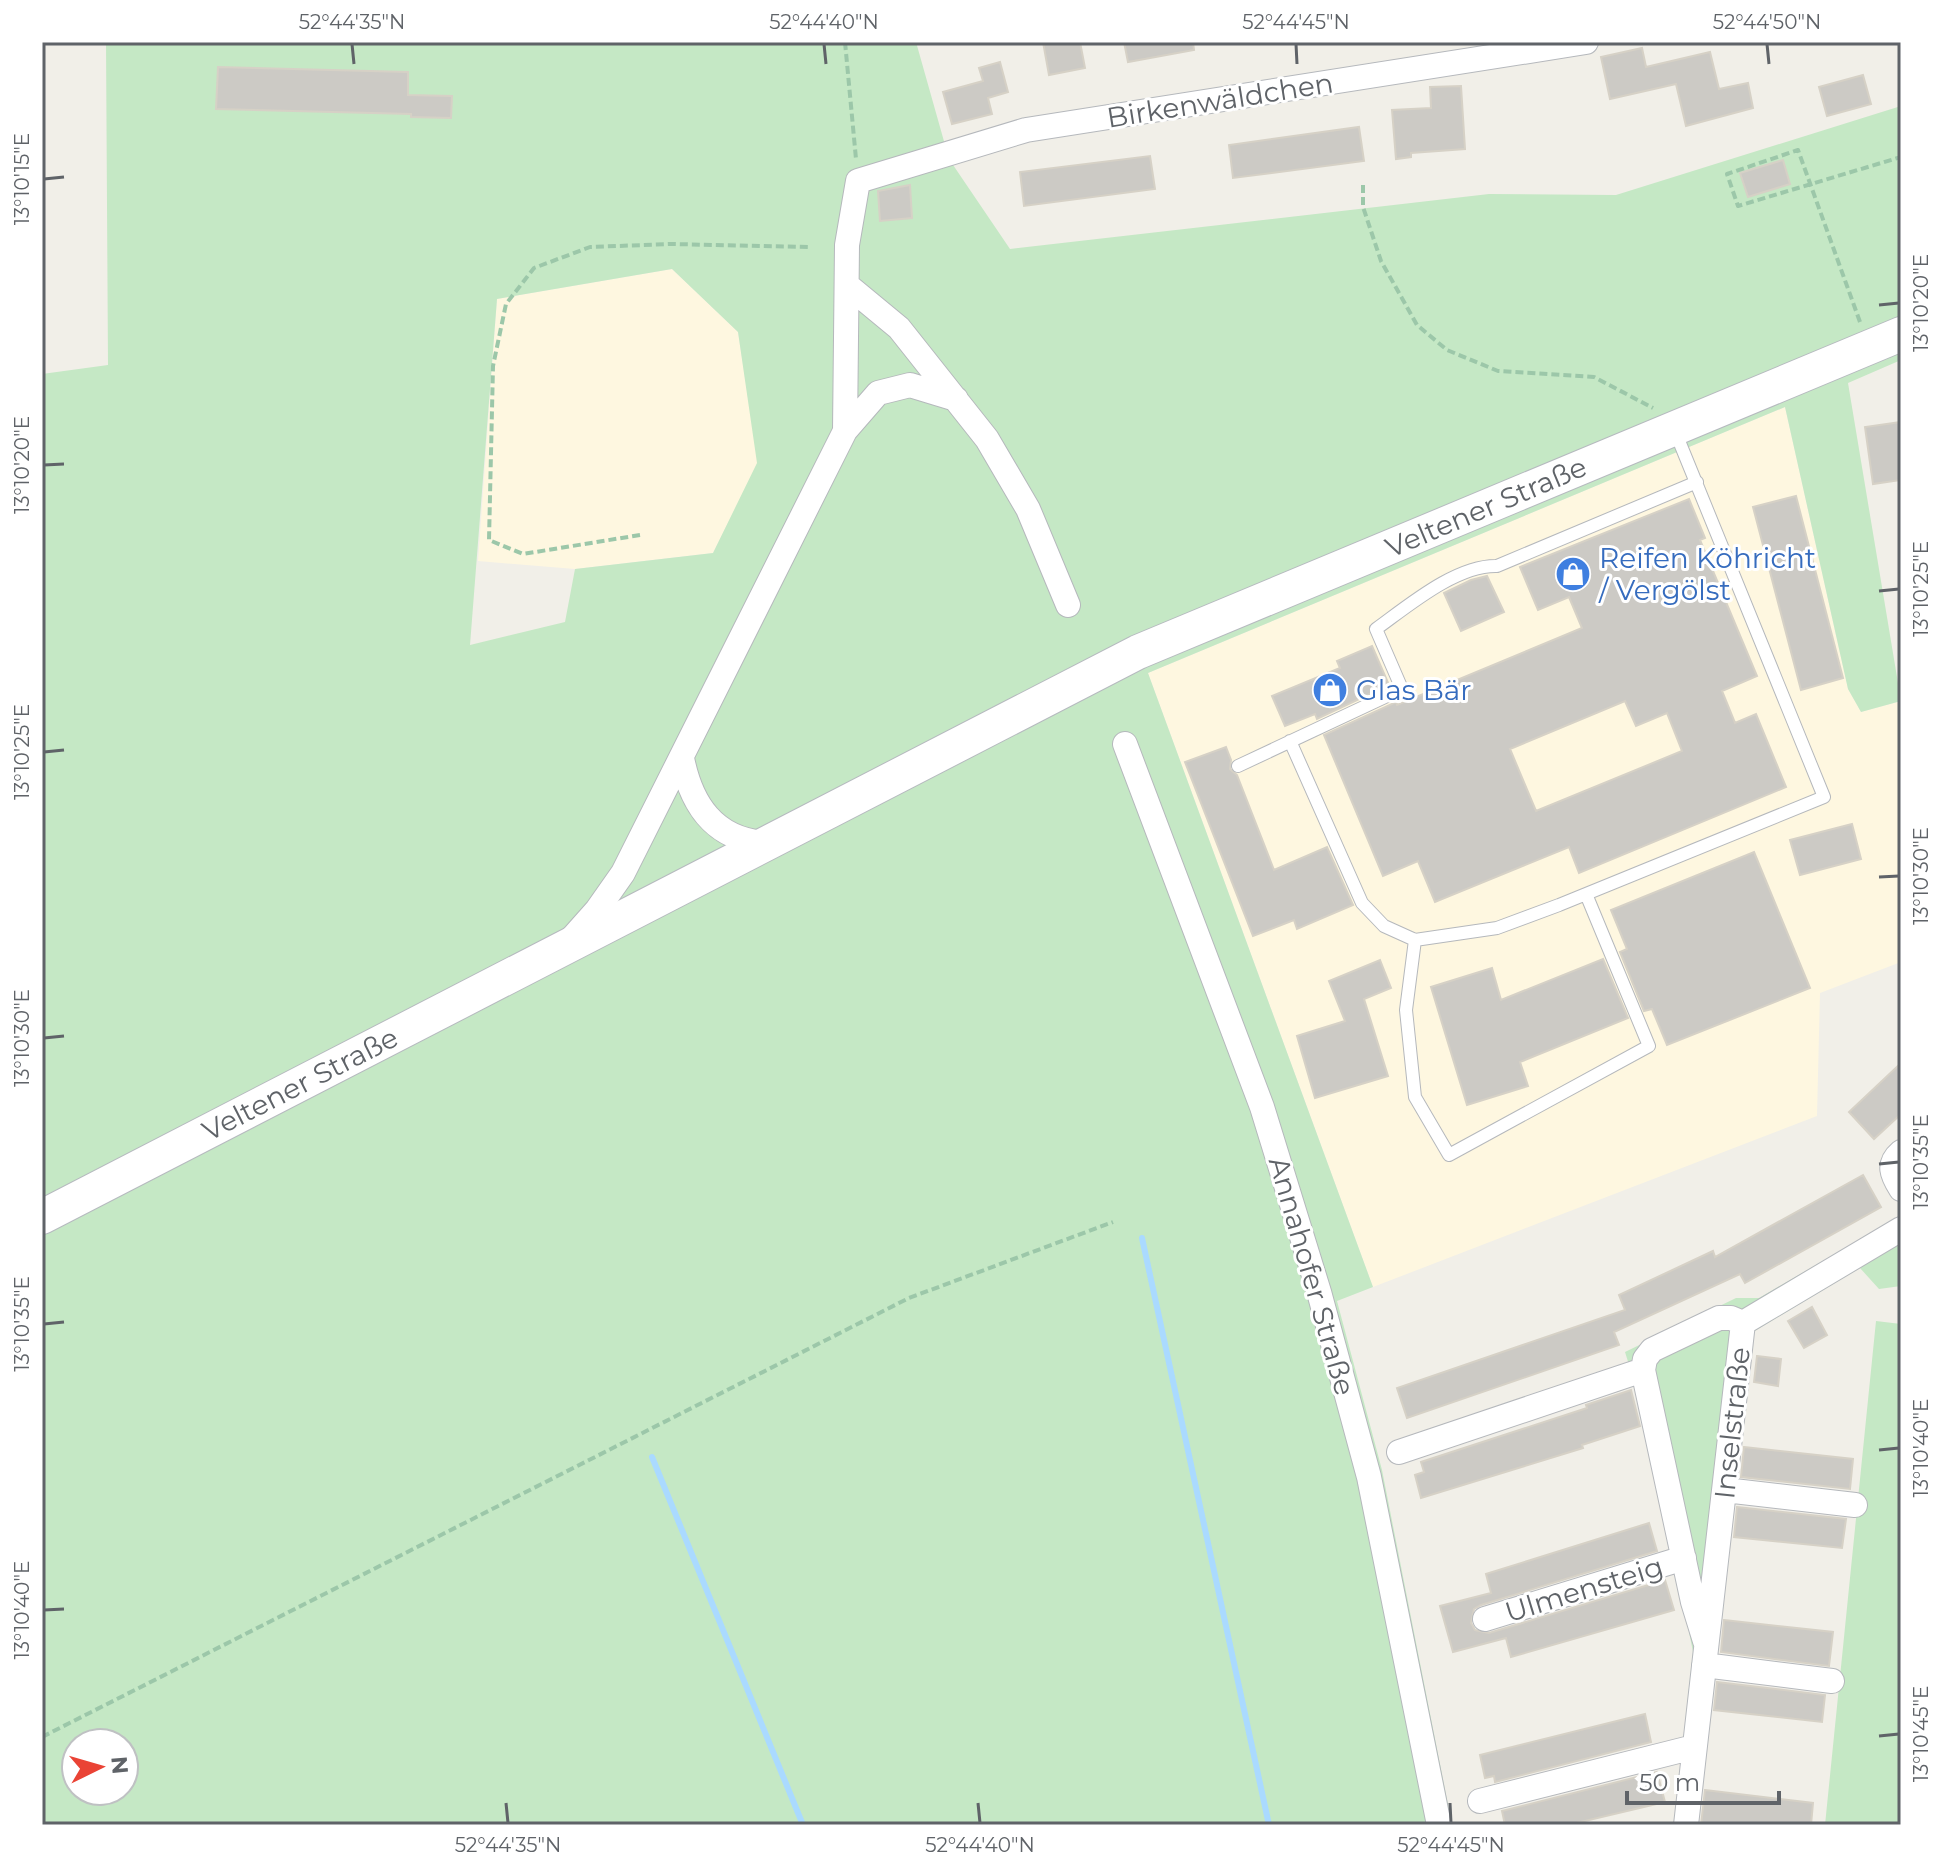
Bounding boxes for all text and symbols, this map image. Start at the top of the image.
text: 52°44'35"N [299,10,405,34]
text: 52°44'40"N [769,10,879,34]
text: 52°44'45"N [1242,10,1350,34]
text: 52°44'50"N [1713,10,1821,34]
street label: Birkenwäldchen [1104,65,1336,135]
text: 13°10'15"E [10,133,34,225]
text: 13°10'20"E [1909,254,1933,352]
text: 13°10'20"E [10,416,34,514]
street label: Veltener Straße [1380,449,1592,565]
place label: Reifen Köhricht / Vergölst [1598,541,1816,607]
text: 13°10'25"E [1909,541,1933,637]
shop icon: Reifen Köhricht / Vergölst [1554,555,1592,593]
shop icon: Glas Bär [1311,671,1349,709]
place label: Glas Bär [1356,673,1472,707]
text: 13°10'25"E [10,704,34,800]
text: 13°10'30"E [1909,827,1933,925]
text: 13°10'30"E [10,989,34,1087]
street label: Veltener Straße [196,1020,404,1148]
text: 13°10'35"E [1909,1114,1933,1210]
street label: Annahofer Straße [1262,1153,1362,1399]
text: 13°10'35"E [10,1276,34,1372]
street label: Inselstraße [1707,1345,1757,1501]
text: 13°10'40"E [1909,1399,1933,1497]
street label: Ulmensteig [1501,1549,1667,1629]
text: 13°10'40"E [10,1561,34,1659]
text: 13°10'45"E [1909,1686,1933,1782]
north arrow [60,1727,140,1807]
text: N [105,1755,134,1775]
scale bar [1627,1755,1779,1805]
text: 50 m [1639,1768,1700,1797]
text: 52°44'35"N [455,1833,561,1857]
text: 52°44'40"N [925,1833,1035,1857]
text: 52°44'45"N [1397,1833,1505,1857]

